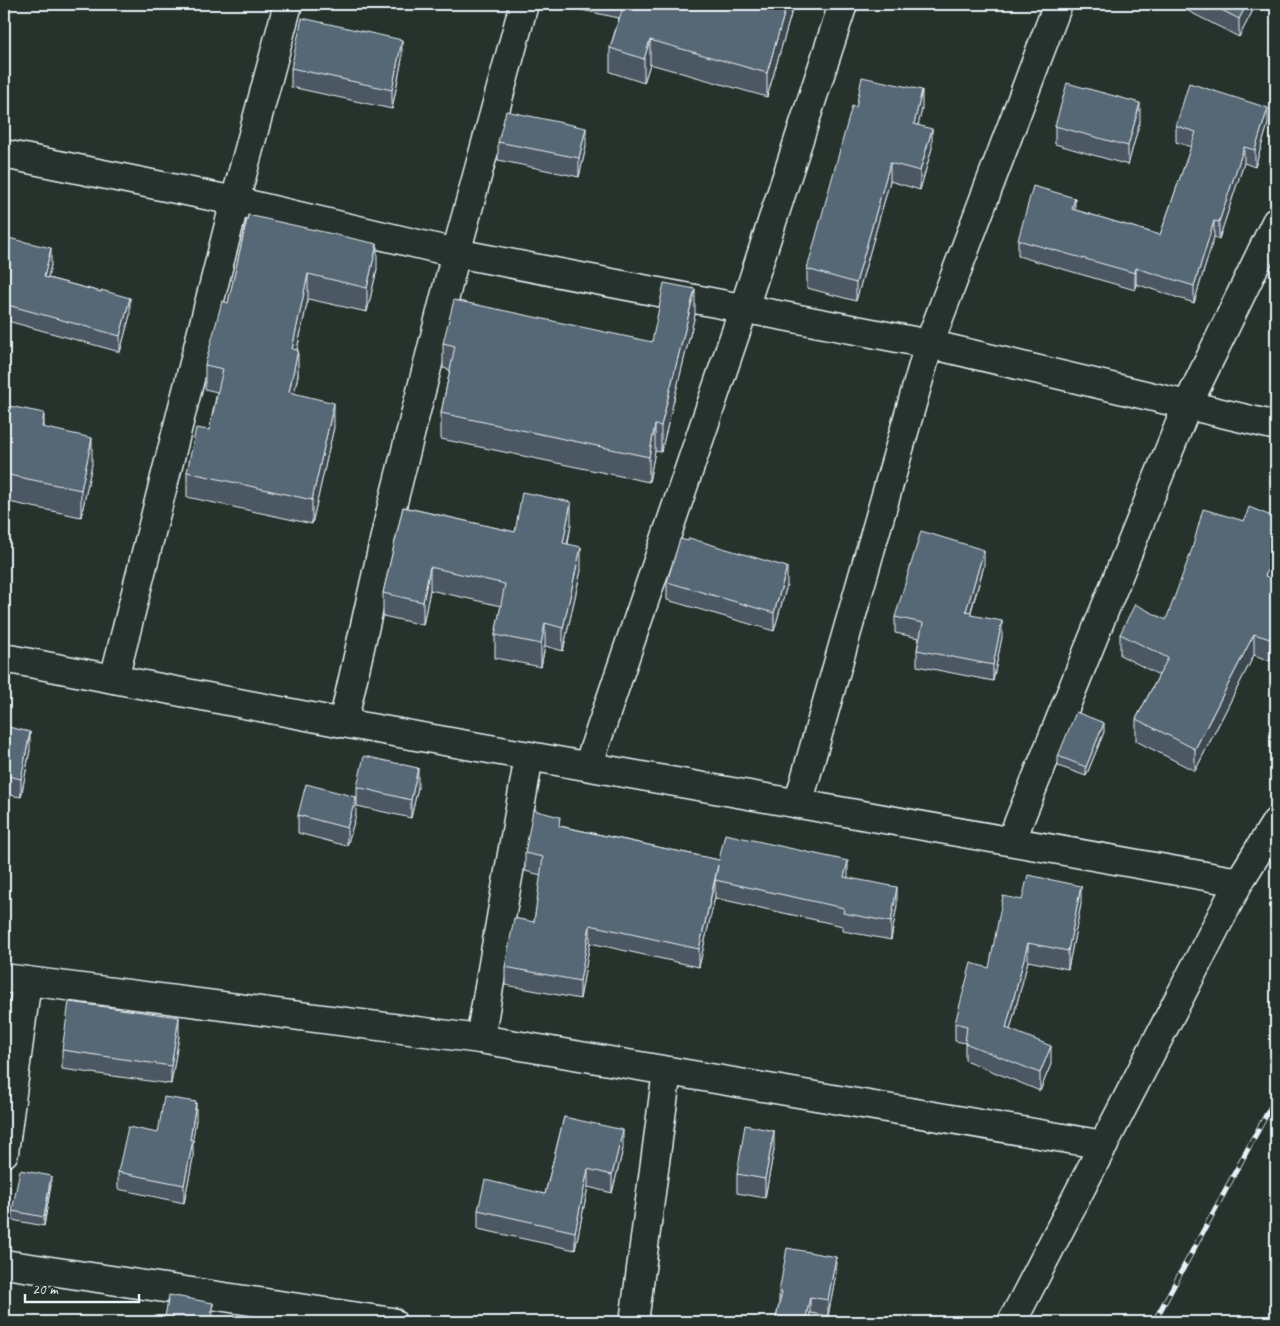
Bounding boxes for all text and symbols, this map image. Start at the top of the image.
scale bar [25,1271,139,1303]
text: 20 m [32,1280,59,1299]

